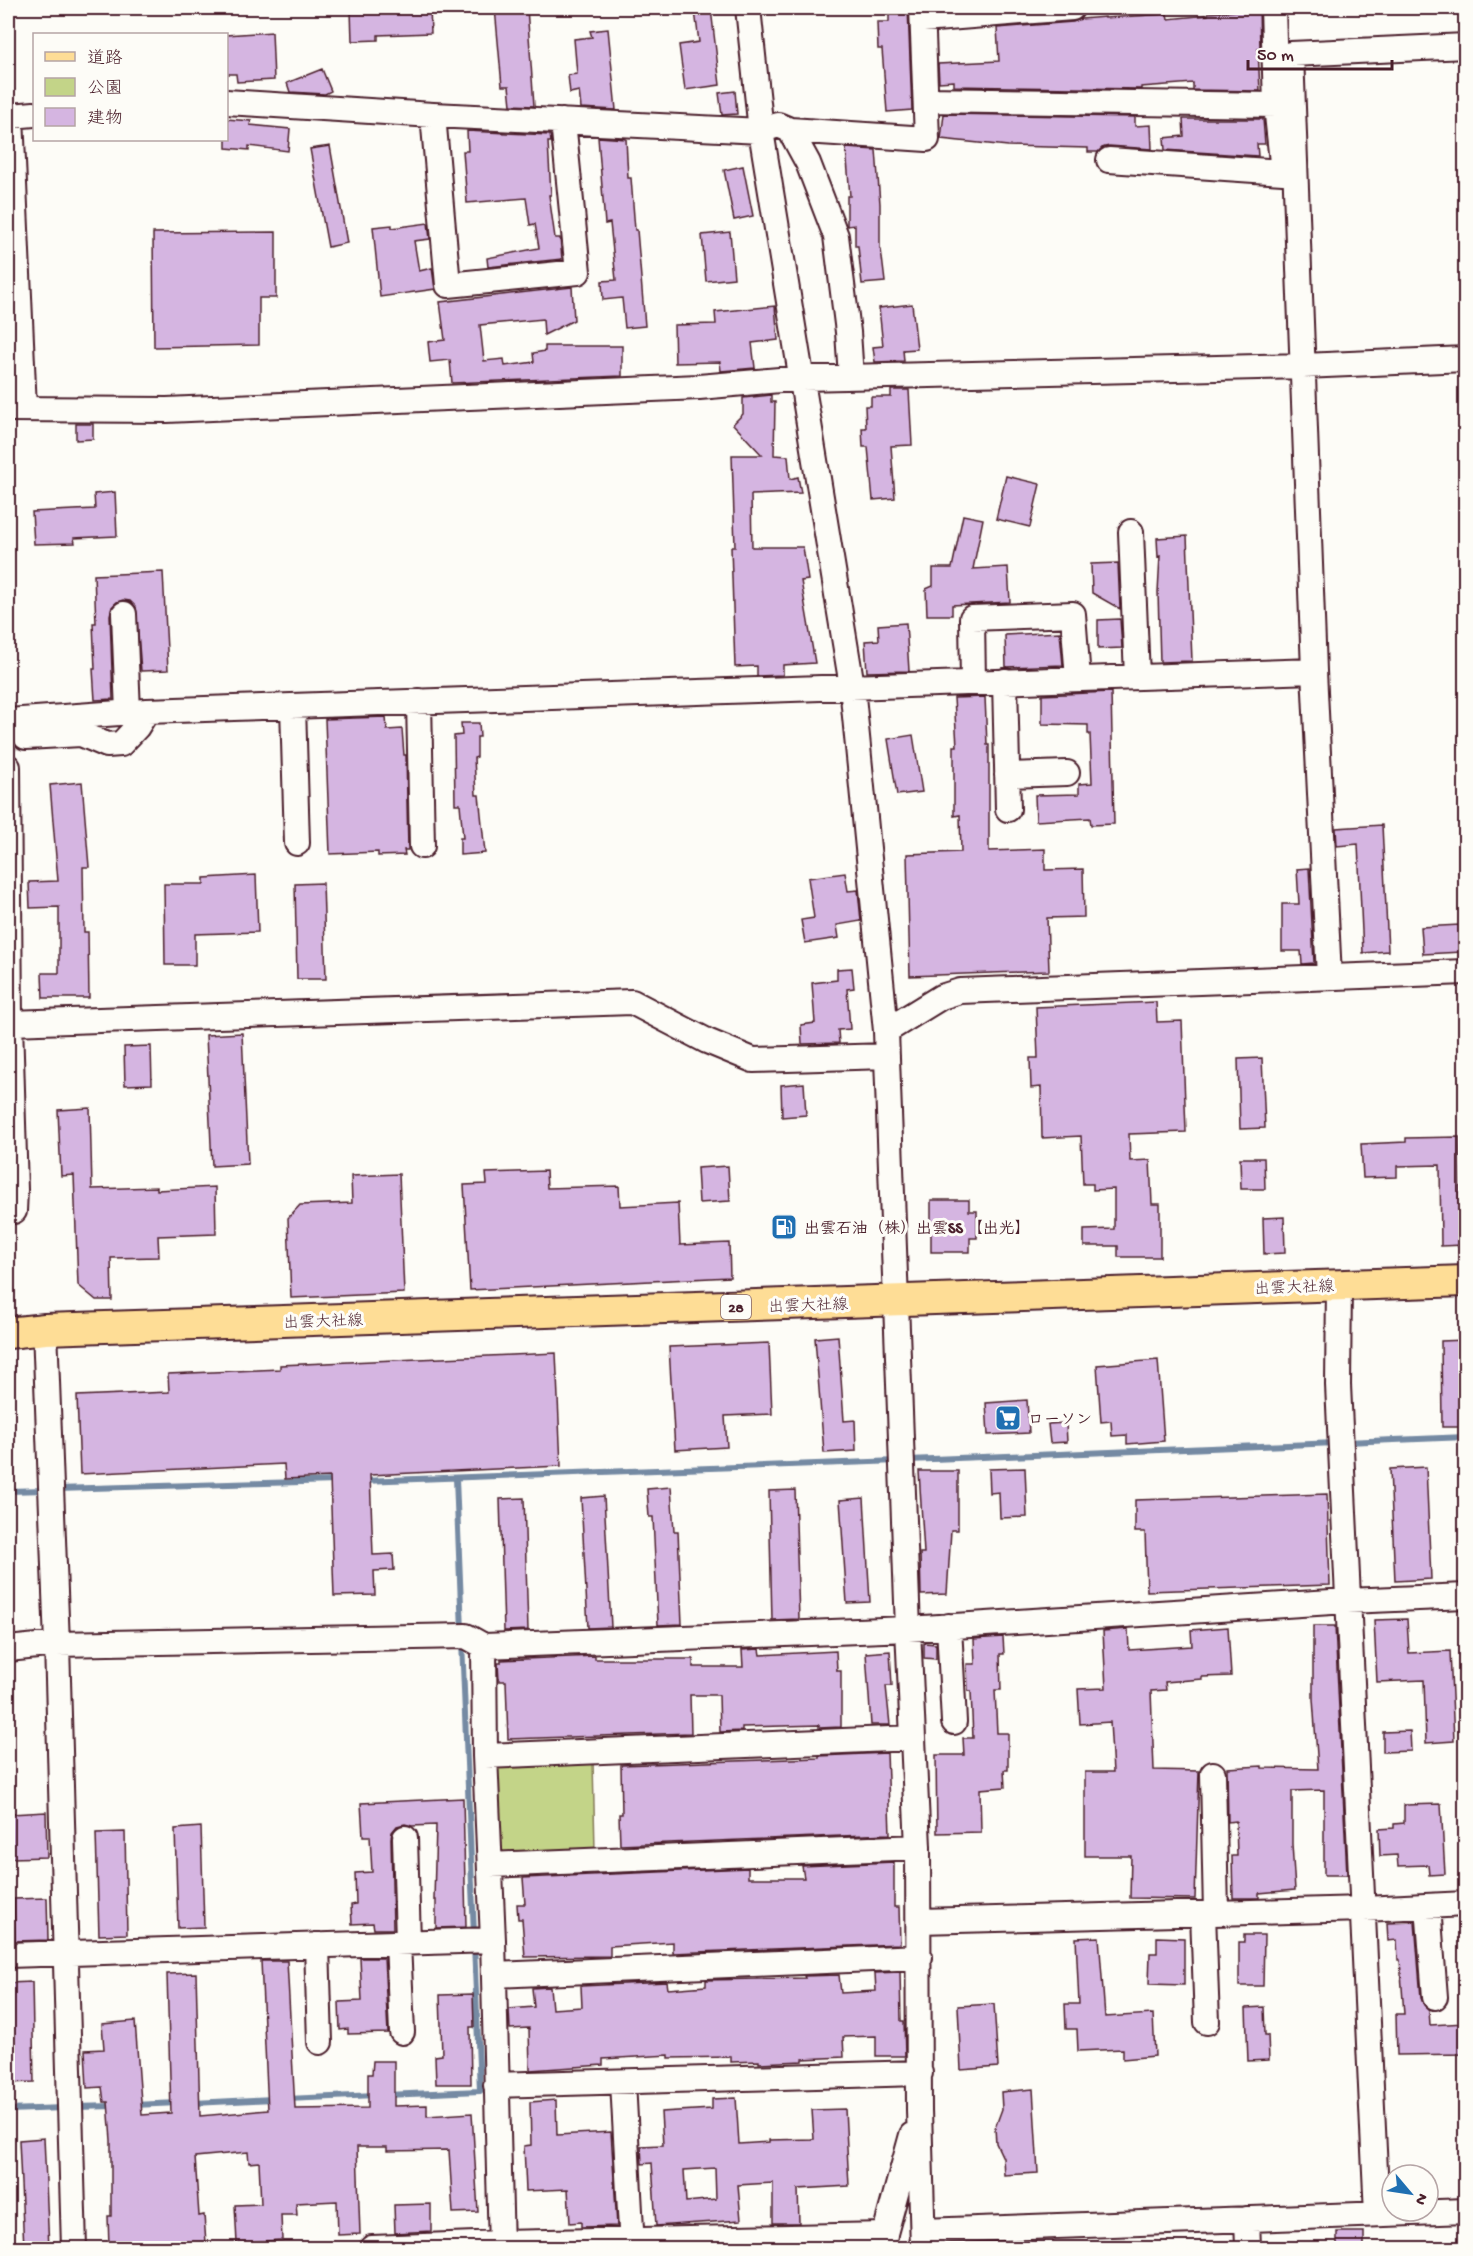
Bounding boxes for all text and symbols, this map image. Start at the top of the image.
legend [33,33,228,141]
scale bar [1248,33,1392,71]
text: 50 m [1257,46,1294,67]
text: 道路 [87,48,123,70]
text: 公園 [87,79,123,100]
text: 建物 [87,108,123,130]
fuel station icon: 出雲石油（株）出雲SS 【出光】 [769,1212,799,1242]
place label: 出雲石油（株）出雲SS 【出光】 [804,1219,1031,1240]
street label: 出雲大社線 [1254,1277,1334,1300]
road number: 28 [721,1295,751,1319]
street label: 出雲大社線 [768,1295,848,1318]
street label: 出雲大社線 [283,1311,363,1334]
supermarket icon: ローソン [993,1403,1023,1433]
place label: ローソン [1028,1412,1092,1431]
north arrow [1380,2163,1440,2223]
text: N [1409,2189,1431,2208]

